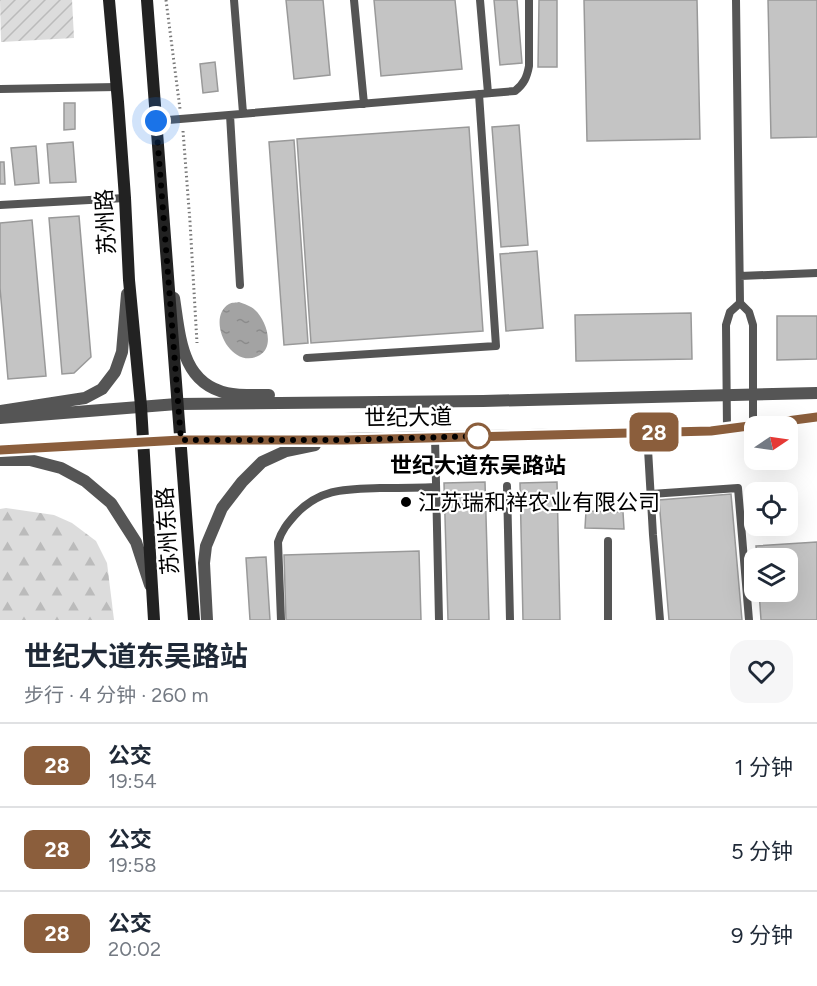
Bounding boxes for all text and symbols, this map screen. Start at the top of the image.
your location [141,106,171,136]
street label: 苏州路 [90,188,121,256]
street label: 世纪大道 [364,403,452,432]
line badge: 28 [627,412,681,452]
north arrow [744,416,798,470]
map controls [744,416,798,602]
text: 28 [641,420,667,445]
marker: 世纪大道东吴路站 [465,423,491,449]
place label: 世纪大道东吴路站 [390,452,566,479]
button: locate [744,482,798,536]
street label: 苏州东路 [151,486,184,576]
place label: 江苏瑞和祥农业有限公司 [418,489,660,516]
marker: 江苏瑞和祥农业有限公司 [399,495,413,509]
button: layers [744,548,798,602]
text: 世纪大道东吴路站 [24,639,248,673]
button: heart [730,640,793,703]
text: 步行 · 4 分钟 · 260 m [24,683,209,707]
text: 公交 [108,742,152,769]
text: 28 [44,753,70,778]
text: 1 分钟 [734,754,793,781]
text: 19:54 [108,769,157,793]
text: 公交 [108,826,152,853]
text: 28 [44,837,70,862]
text: 5 分钟 [731,838,793,865]
text: 19:58 [108,853,156,877]
text: 公交 [108,910,152,937]
text: 28 [44,921,70,946]
text: 9 分钟 [731,922,793,949]
text: 20:02 [108,937,161,961]

